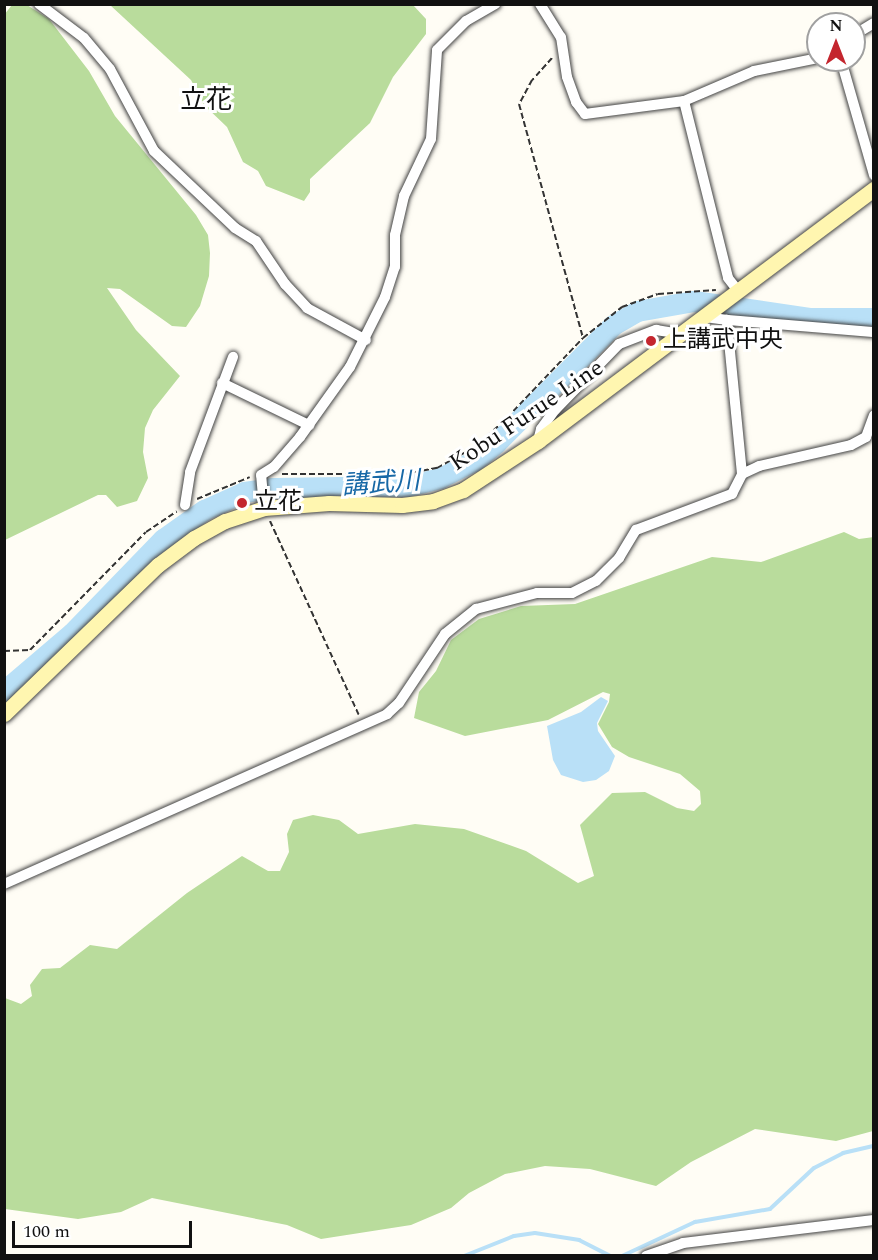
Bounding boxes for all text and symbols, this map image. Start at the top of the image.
north arrow [806,12,866,72]
text: N [829,14,843,38]
district label: 立花 [180,85,232,117]
place label: 上講武中央 [663,327,783,355]
marker: 上講武中央 [644,334,658,348]
street label: Kobu Furue Line [445,354,609,478]
water label: 講武川 [341,466,421,502]
place label: 立花 [254,489,302,517]
marker: 立花 [235,496,249,510]
scale bar [15,1209,195,1247]
text: 100 m [23,1218,70,1245]

